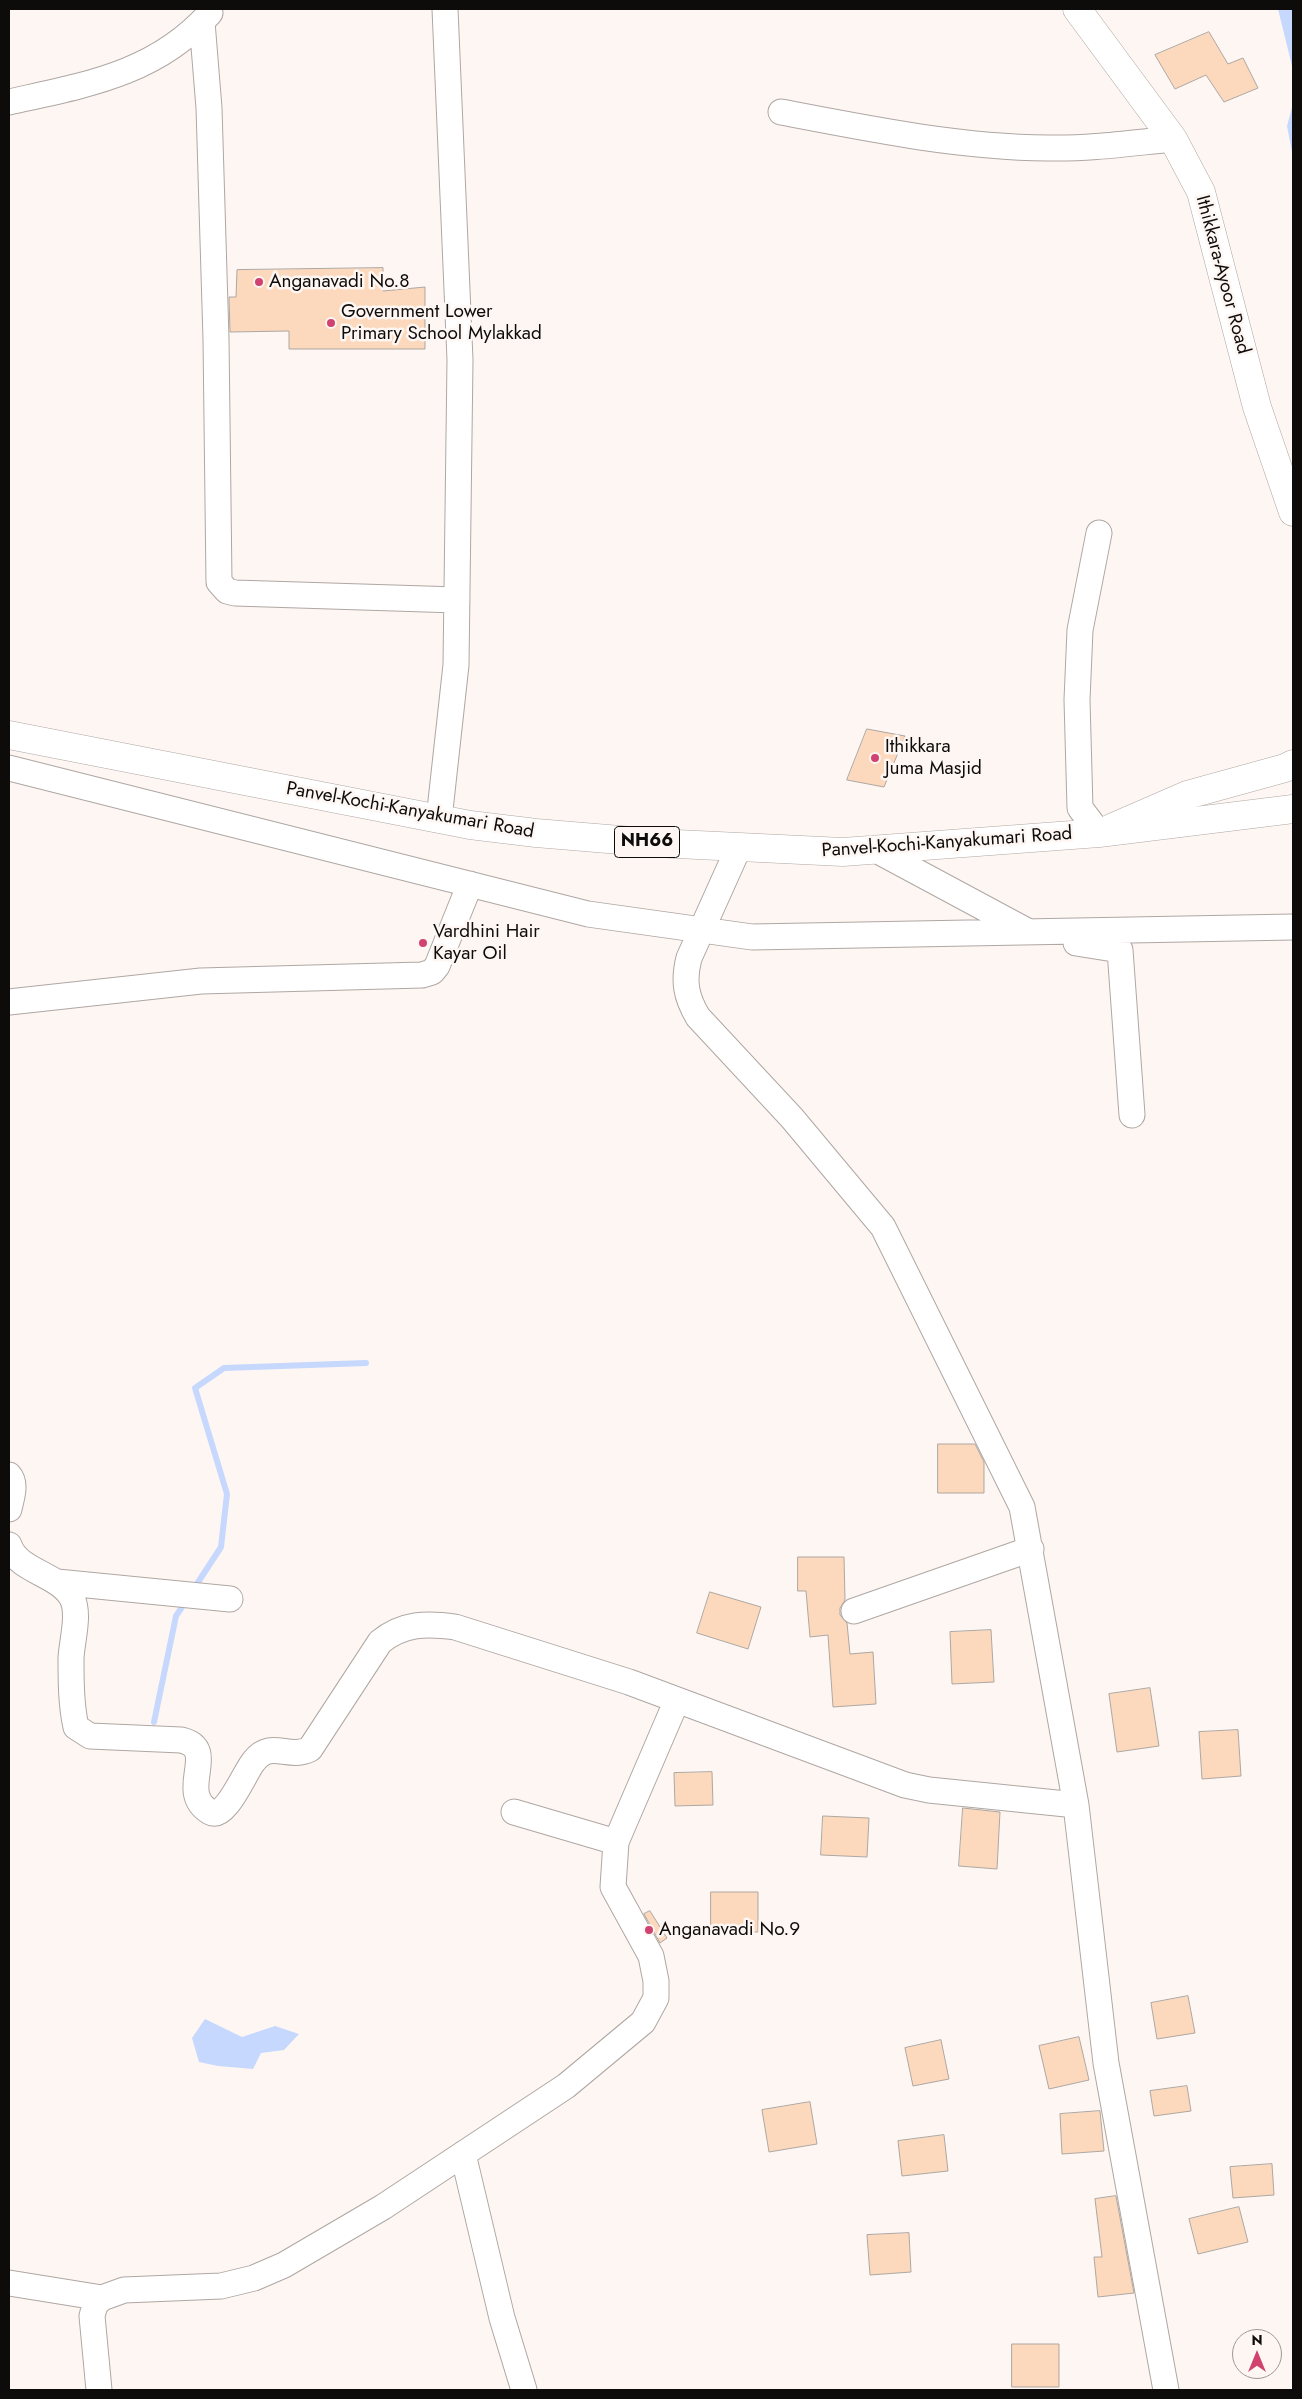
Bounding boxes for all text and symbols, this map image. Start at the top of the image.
street label: Ithikkara-Ayoor Road [1190,193,1254,357]
place label: Anganavadi No.8 [269,271,410,293]
marker: Anganavadi No.8 [253,276,265,288]
place label: Government Lower Primary School Mylakkad [341,301,542,345]
marker: Government Lower Primary School Mylakkad [325,317,337,329]
place label: Ithikkara Juma Masjid [885,736,982,780]
marker: Ithikkara Juma Masjid [869,752,881,764]
street label: Panvel-Kochi-Kanyakumari Road [284,778,536,844]
street label: Panvel-Kochi-Kanyakumari Road [821,823,1073,863]
road number: NH66 [614,826,680,858]
place label: Vardhini Hair Kayar Oil [433,921,540,965]
marker: Vardhini Hair Kayar Oil [417,937,429,949]
place label: Anganavadi No.9 [659,1919,800,1941]
marker: Anganavadi No.9 [643,1924,655,1936]
north arrow [1232,2329,1282,2379]
text: N [1251,2330,1263,2350]

